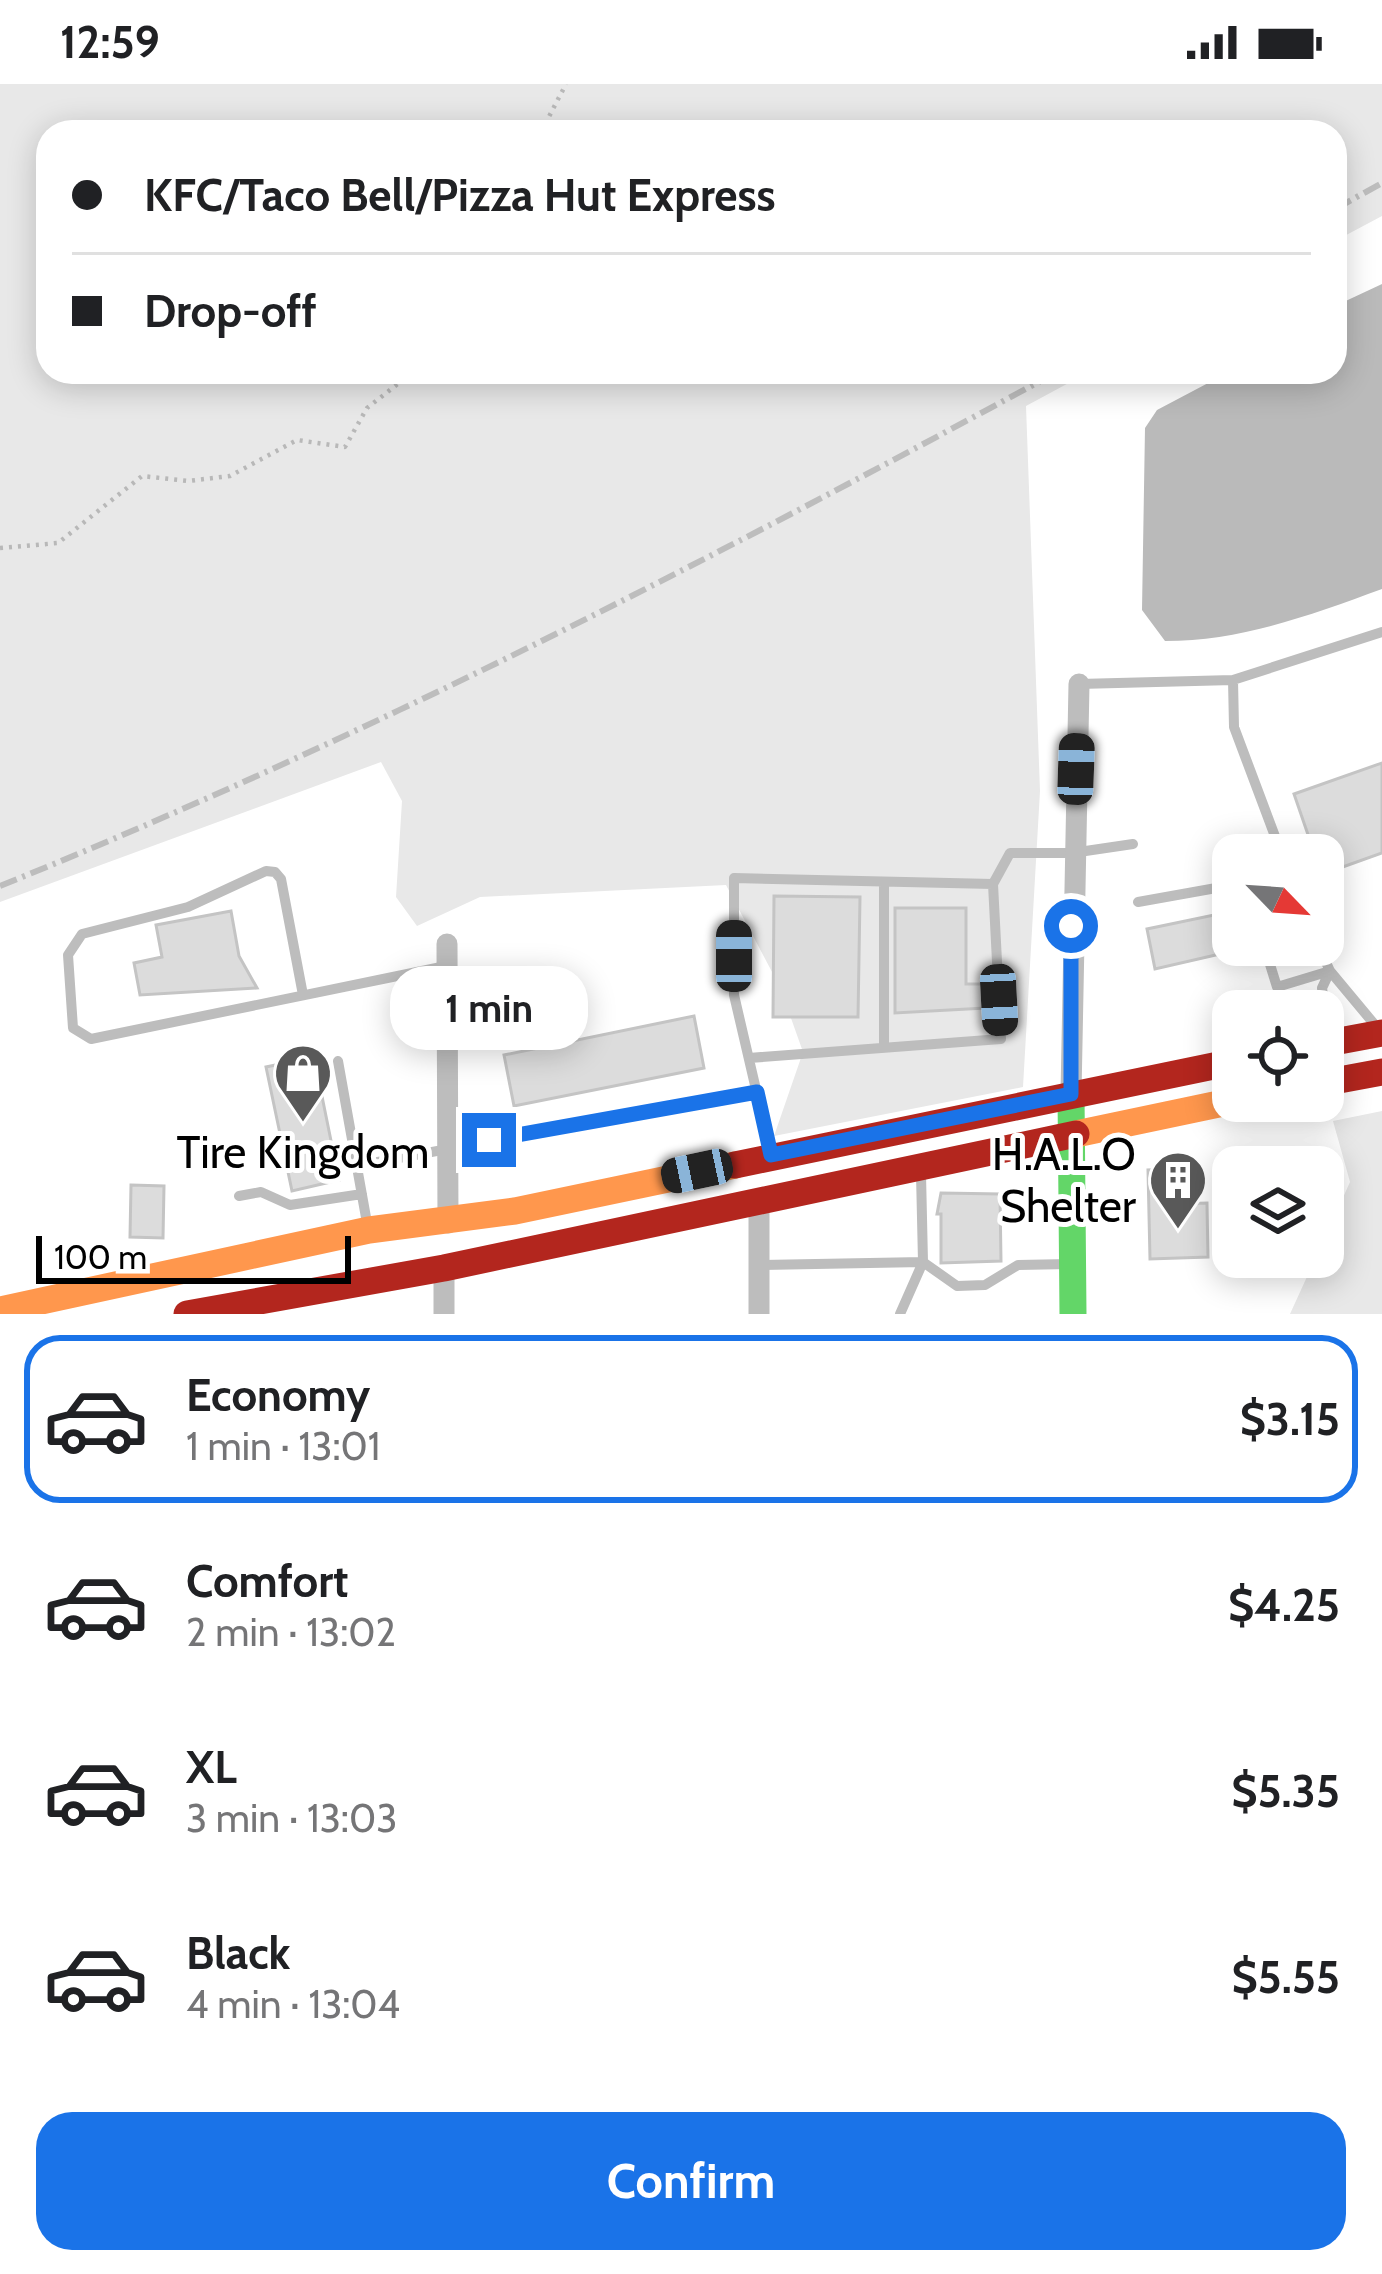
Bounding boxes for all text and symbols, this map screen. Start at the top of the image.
text: 12:59 [60,15,160,69]
text: KFC/Taco Bell/Pizza Hut Express [144,168,776,222]
text: Drop-off [144,284,317,338]
car [1057,732,1095,806]
north arrow [1212,834,1344,966]
map controls [1212,834,1344,1278]
route start [1044,899,1098,953]
car [716,920,752,992]
car [979,963,1019,1037]
callout: 1 min [390,966,588,1050]
text: 1 min [445,984,533,1032]
button: locate [1212,990,1344,1122]
shop icon: Tire Kingdom [272,1042,334,1124]
route end [462,1113,516,1167]
place label: Tire Kingdom [177,1125,429,1179]
place label: H.A.L.O Shelter [992,1127,1137,1233]
car [658,1146,736,1196]
button: layers [1212,1146,1344,1278]
building icon: H.A.L.O Shelter [1147,1149,1209,1231]
scale bar [36,1230,351,1283]
text: 100 m [54,1237,147,1277]
icon: car [42,1365,150,1473]
text: Economy [186,1368,370,1422]
text: $3.15 [1240,1392,1340,1446]
text: 1 min · 13:01 [186,1422,380,1470]
icon: car [42,1551,150,1659]
text: Comfort [186,1554,349,1608]
text: $4.25 [1228,1578,1340,1632]
text: 2 min · 13:02 [186,1608,396,1656]
icon: car [42,1737,150,1845]
text: XL [186,1740,237,1794]
text: $5.35 [1231,1764,1340,1818]
text: 3 min · 13:03 [186,1794,397,1842]
icon: car [42,1923,150,2031]
text: Black [186,1926,290,1980]
text: $5.55 [1231,1950,1340,2004]
text: 4 min · 13:04 [186,1980,400,2028]
button: Confirm [36,2112,1346,2250]

